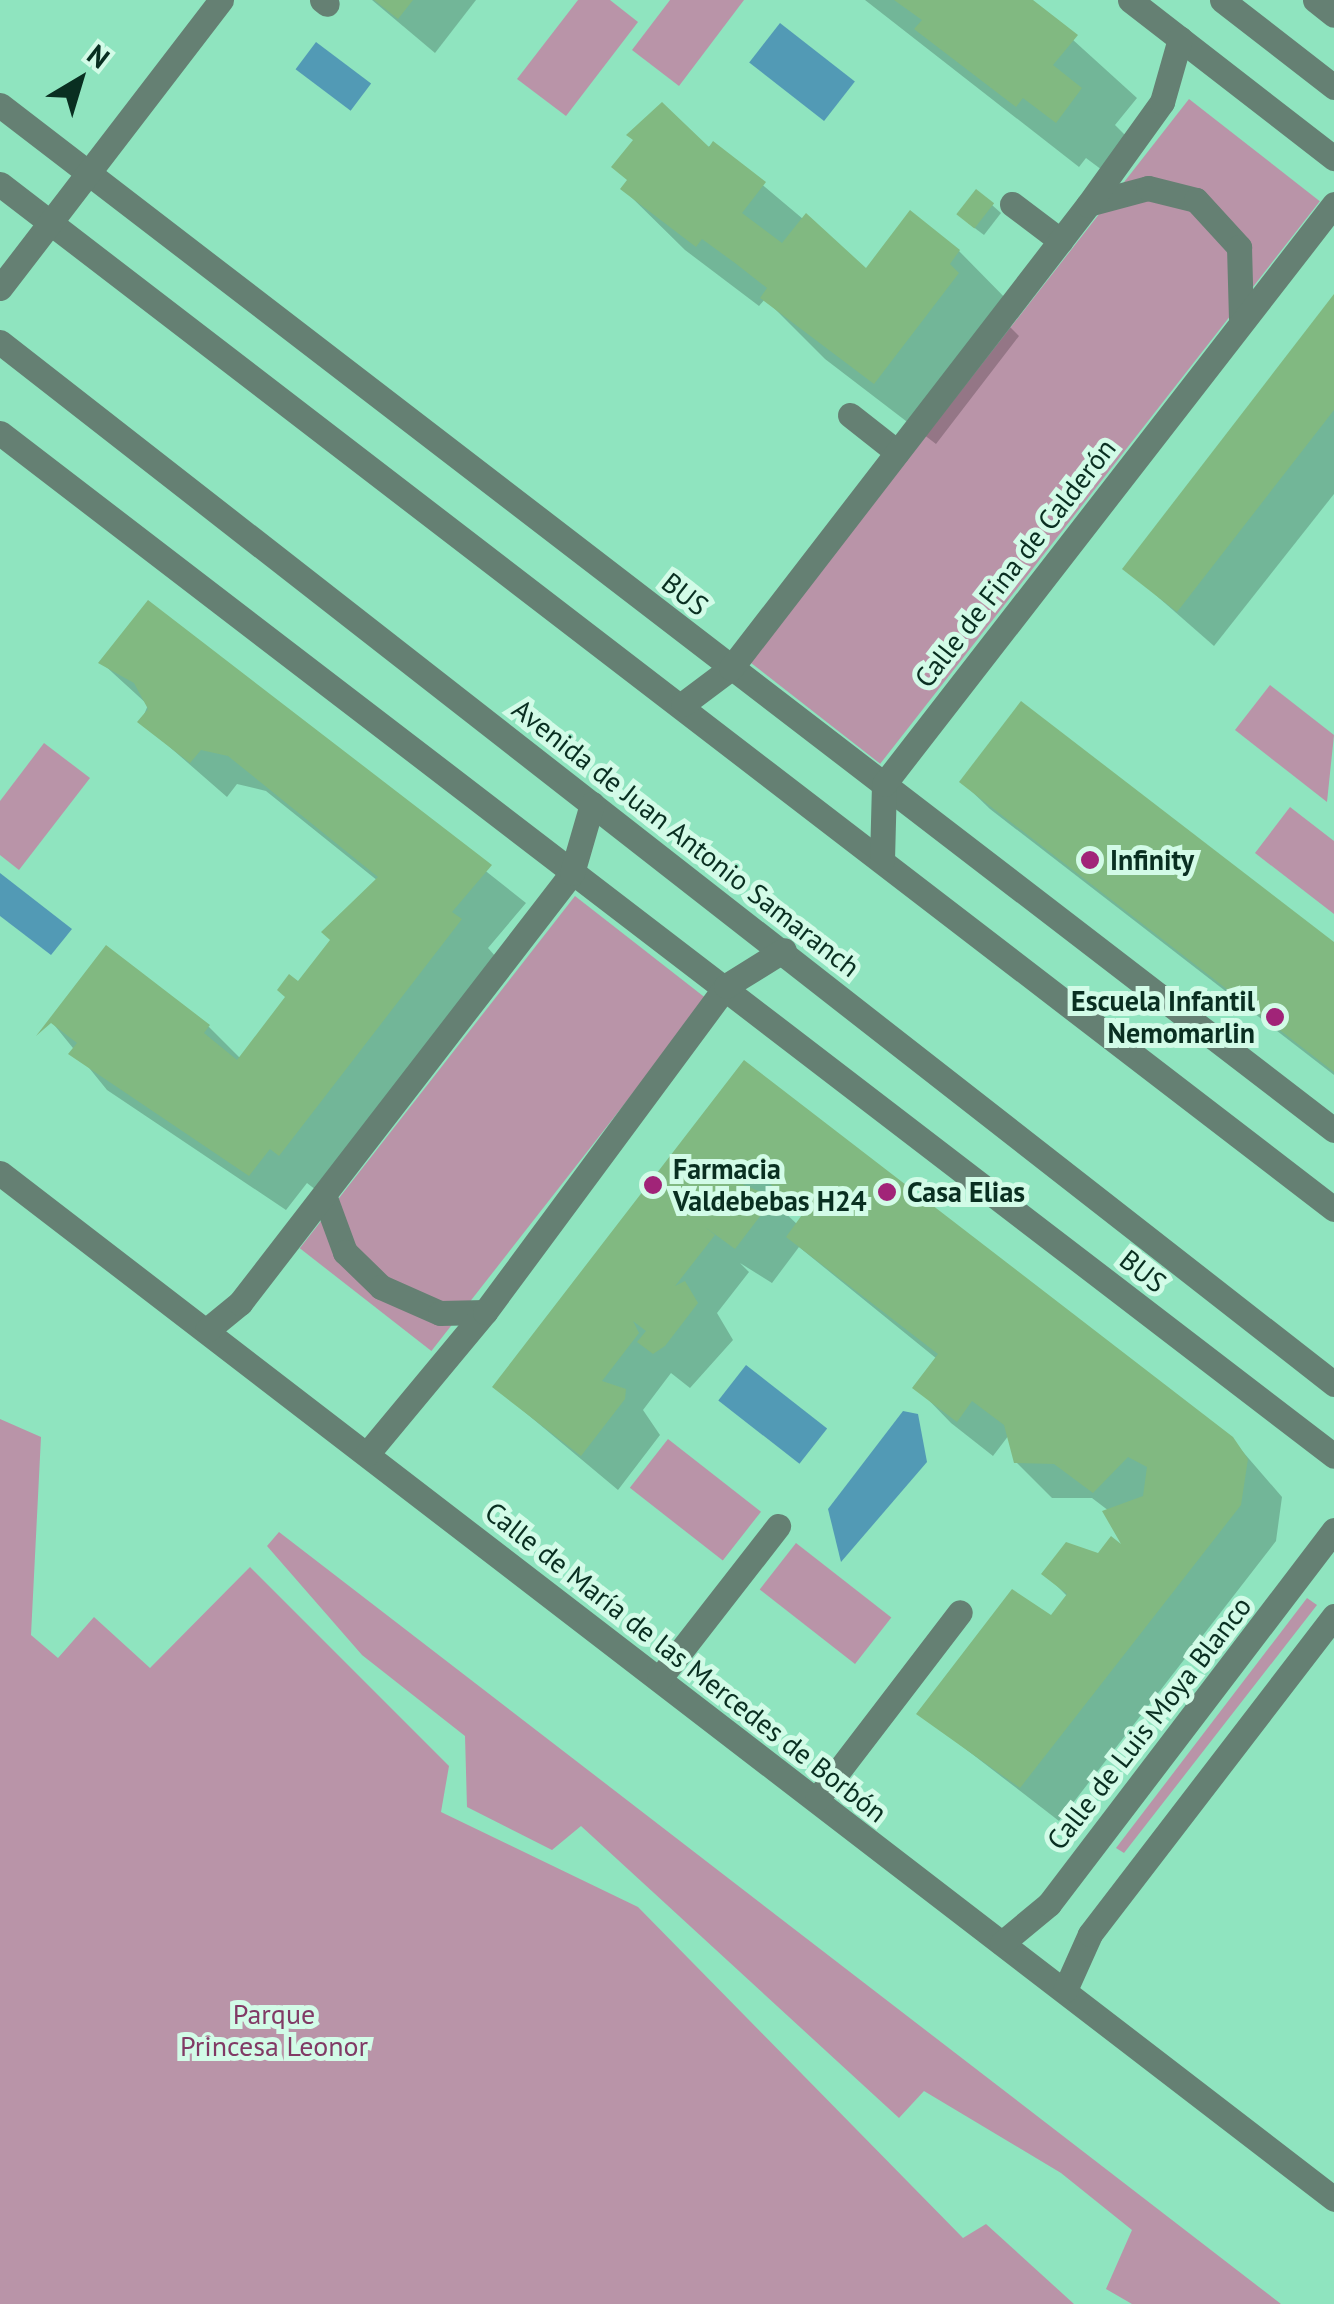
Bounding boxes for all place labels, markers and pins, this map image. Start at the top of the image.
place label: Infinity [1110,843,1194,877]
marker: Infinity [1079,849,1101,871]
place label: Escuela Infantil Nemomarlin [1071,984,1255,1050]
marker: Escuela Infantil Nemomarlin [1264,1006,1286,1028]
place label: Farmacia Valdebebas H24 [673,1152,867,1218]
marker: Farmacia Valdebebas H24 [642,1174,664,1196]
place label: Casa Elias [907,1175,1025,1209]
marker: Casa Elias [876,1181,898,1203]

